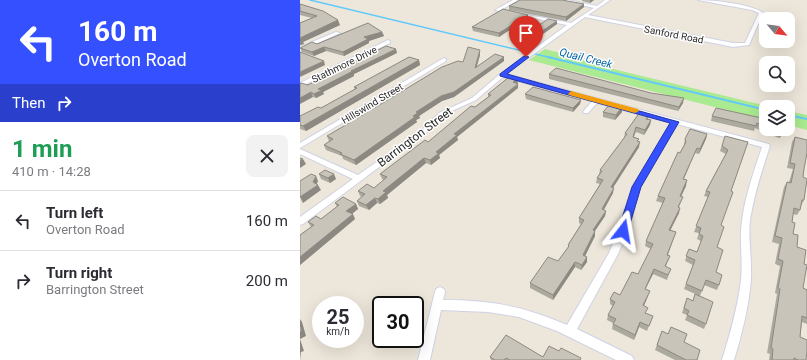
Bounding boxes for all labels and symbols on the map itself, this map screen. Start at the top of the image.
north arrow [759,12,795,48]
pin [509,16,543,57]
street label: Sanford Road [643,23,705,46]
street label: Stathmore Drive [310,44,379,85]
water label: Quail Creek [558,46,614,71]
street label: Hillswind Street [340,81,405,126]
street label: Barrington Street [375,104,455,170]
position arrow [602,210,644,252]
speed limit sign: 30 [372,296,424,348]

